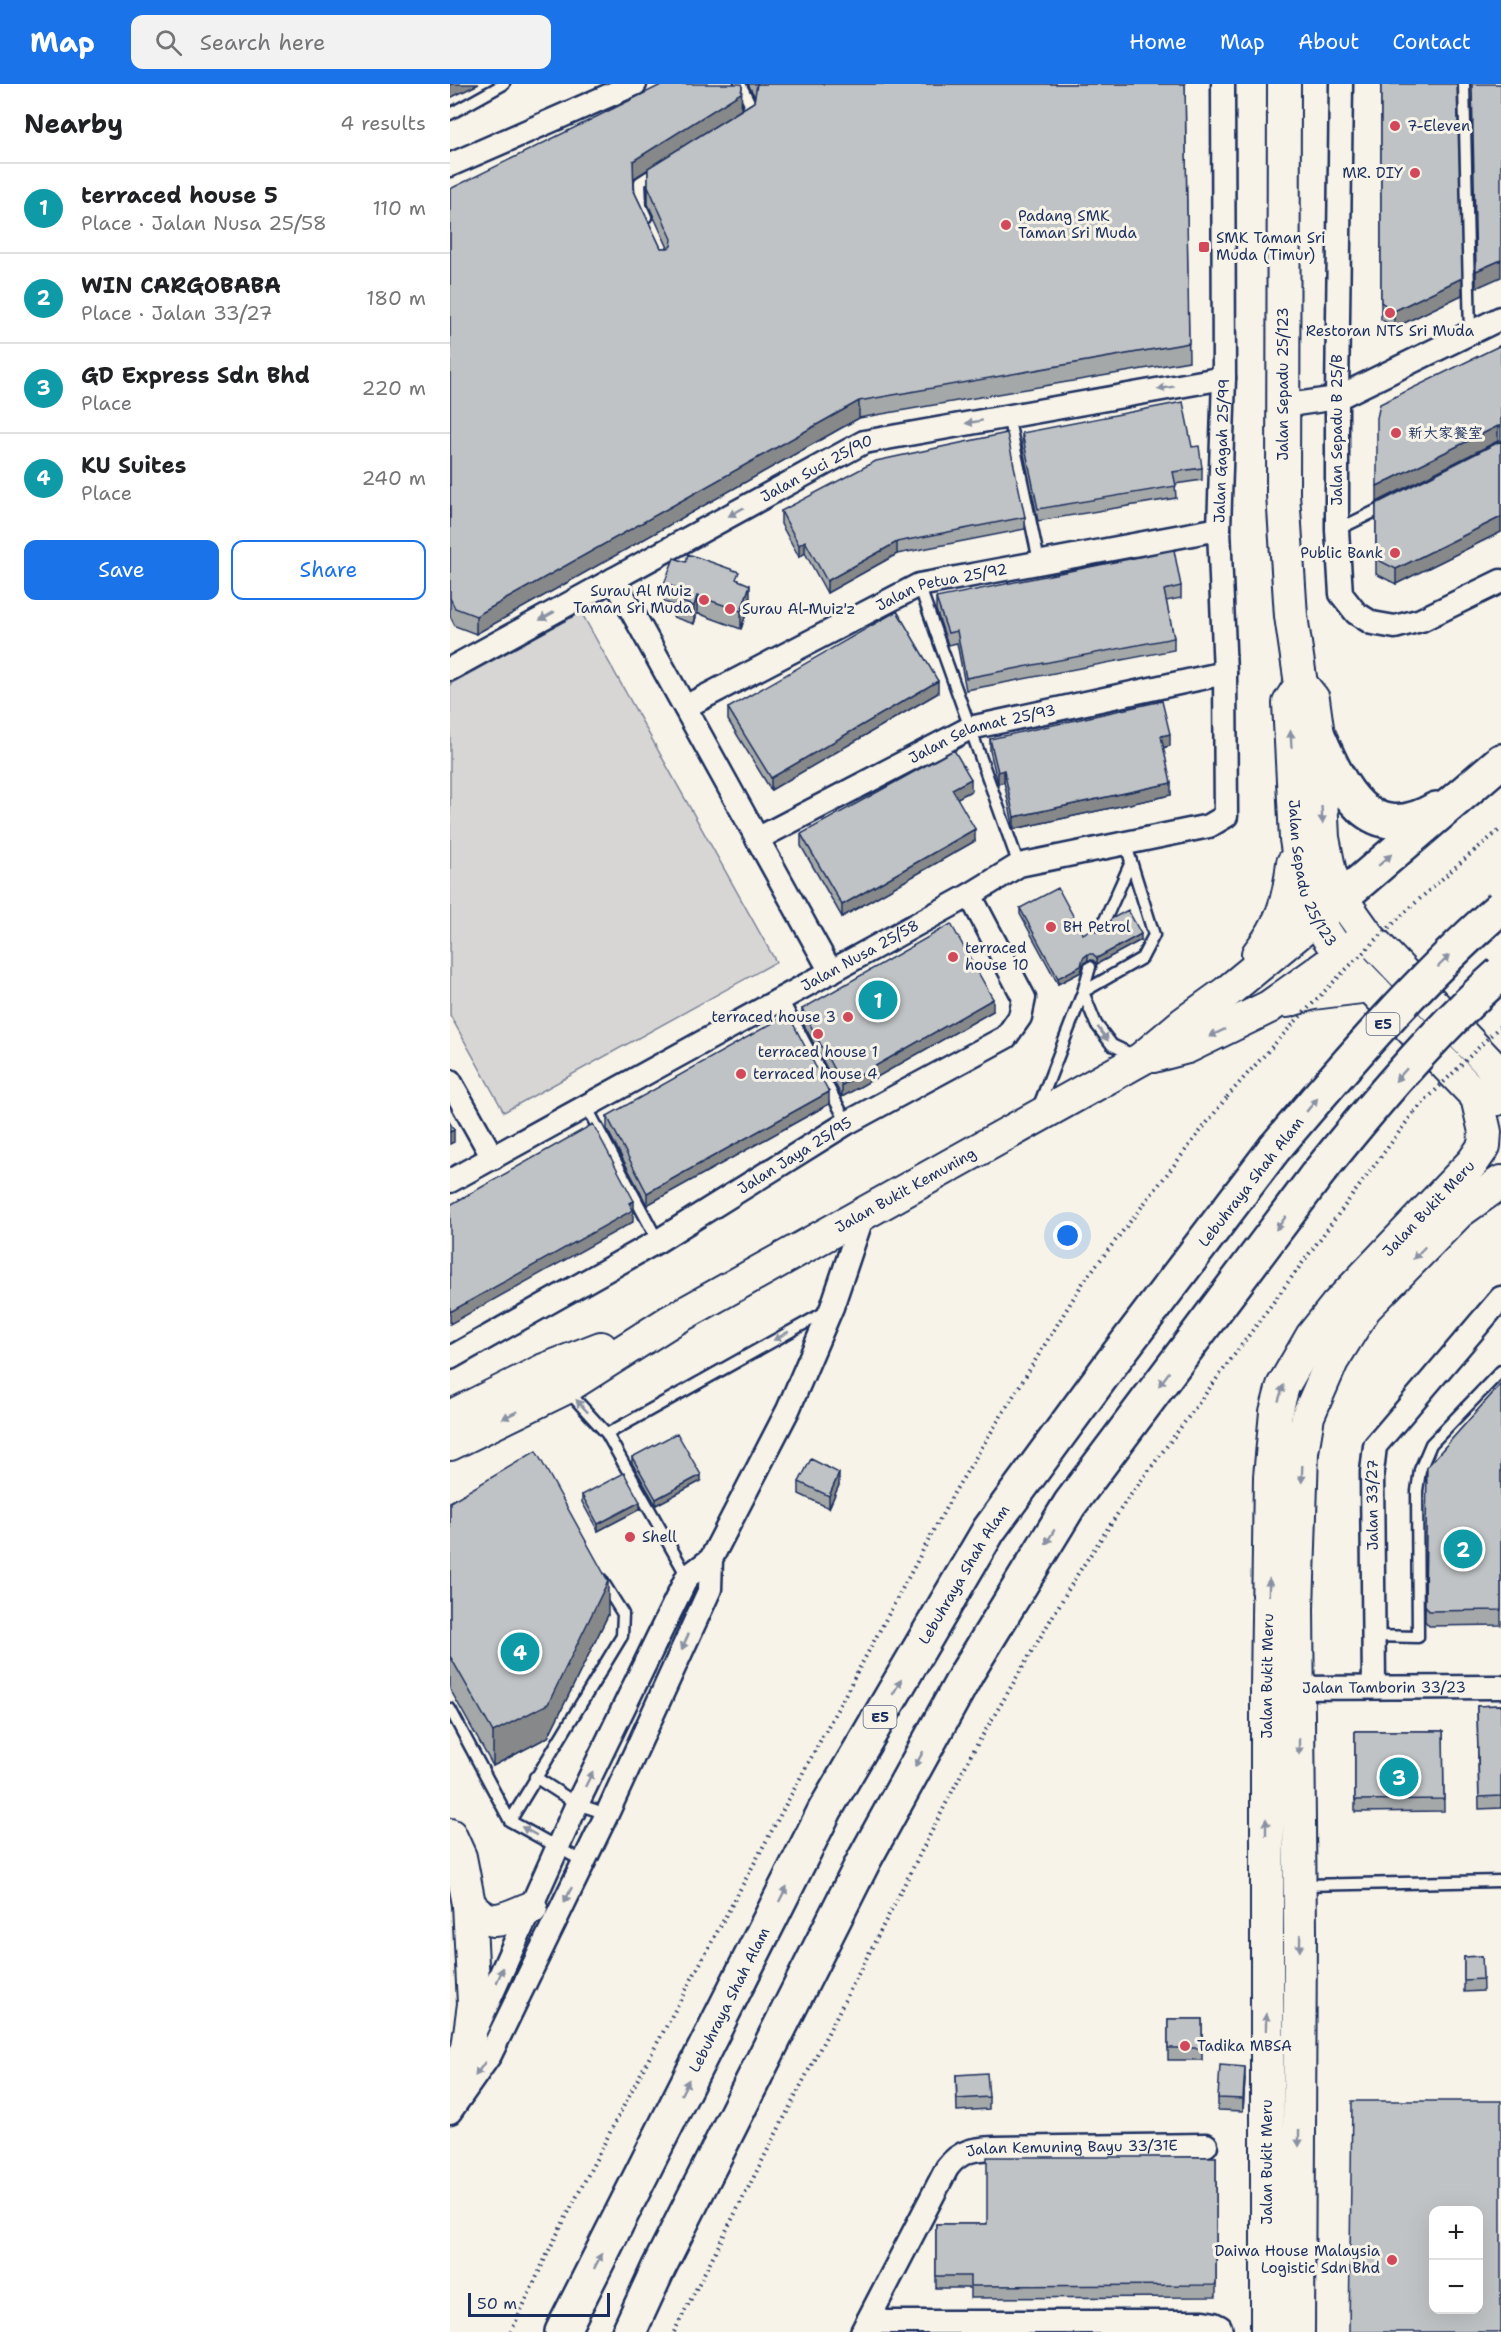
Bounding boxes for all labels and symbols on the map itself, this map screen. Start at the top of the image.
place label: 7-Eleven [1407,116,1470,136]
marker: 7-Eleven [1388,119,1402,133]
place label: MR. DIY [1342,163,1403,183]
marker: MR. DIY [1408,166,1422,180]
place label: Padang SMK Taman Sri Muda [1018,206,1137,243]
marker: Padang SMK Taman Sri Muda [999,218,1013,232]
place label: SMK Taman Sri Muda (Timur) [1216,228,1326,265]
marker: SMK Taman Sri Muda (Timur) [1197,240,1211,254]
marker: Restoran NTS Sri Muda [1383,306,1397,320]
street label: Jalan Sepadu 25/123 [1273,307,1293,461]
place label: Restoran NTS Sri Muda [1306,321,1475,341]
street label: Jalan Sepadu B 25/B [1327,354,1347,506]
street label: Jalan Gagah 25/99 [1209,378,1234,523]
one-way arrow [1157,384,1176,393]
one-way arrow [965,418,984,427]
place label: 新大家餐室 [1408,423,1483,443]
marker: 新大家餐室 [1389,426,1403,440]
street label: Jalan Suci 25/90 [757,431,874,507]
one-way arrow [727,507,744,517]
place label: Public Bank [1300,543,1383,563]
marker: Public Bank [1388,546,1402,560]
street label: Jalan Petua 25/92 [873,559,1009,616]
place label: Surau Al Muiz Taman Sri Muda [573,581,693,618]
marker: Surau Al Muiz Taman Sri Muda [697,593,711,607]
place label: Surau Al-Muiz'z [742,599,855,619]
marker: Surau Al-Muiz'z [723,602,737,616]
one-way arrow [538,611,555,621]
street label: Jalan Selamat 25/93 [905,700,1057,768]
one-way arrow [1286,730,1295,749]
street label: Jalan Sepadu 25/123 [1284,799,1342,950]
one-way arrow [1318,805,1327,824]
one-way arrow [1377,854,1392,867]
street label: Jalan Nusa 25/58 [797,915,923,996]
place label: BH Petrol [1063,917,1131,937]
marker: BH Petrol [1044,920,1058,934]
place label: terraced house 10 [965,938,1029,975]
marker: terraced house 10 [946,950,960,964]
one-way arrow [1436,954,1451,968]
pin: 1 [858,978,898,1022]
place label: terraced house 3 [711,1007,836,1027]
marker: terraced house 3 [841,1010,855,1024]
road number: E5 [1366,1013,1400,1035]
one-way arrow [1097,1026,1110,1042]
marker: terraced house 1 [811,1027,825,1041]
one-way arrow [1208,1028,1225,1037]
place label: terraced house 1 [758,1042,878,1062]
place label: terraced house 4 [753,1064,878,1084]
marker: terraced house 4 [734,1067,748,1081]
one-way arrow [1395,1068,1409,1082]
one-way arrow [1305,1098,1318,1113]
street label: Jalan Jaya 25/95 [734,1112,856,1199]
street label: Lebuhraya Shah Alam [1194,1113,1308,1251]
street label: Jalan Bukit Kemuning [832,1143,980,1237]
street label: Jalan Bukit Meru [1378,1156,1479,1261]
one-way arrow [1275,1215,1287,1230]
your location [1053,1221,1082,1250]
one-way arrow [1412,1246,1426,1260]
one-way arrow [772,1331,789,1341]
one-way arrow [1158,1371,1170,1386]
one-way arrow [1277,1384,1286,1402]
one-way arrow [575,1399,589,1413]
one-way arrow [501,1410,518,1419]
street label: Jalan 33/27 [1362,1458,1383,1551]
one-way arrow [1297,1465,1306,1484]
street label: Lebuhraya Shah Alam [914,1501,1014,1648]
pin: 2 [1444,1526,1482,1572]
place label: Shell [642,1527,677,1547]
one-way arrow [1044,1529,1055,1545]
marker: Shell [623,1530,637,1544]
one-way arrow [1264,1578,1273,1597]
street label: Jalan Bukit Meru [1257,1613,1278,1739]
pin: 4 [500,1630,540,1674]
one-way arrow [680,1633,690,1651]
street label: Jalan Tamborin 33/23 [1302,1677,1466,1698]
one-way arrow [892,1679,903,1695]
road number: E5 [864,1706,896,1728]
one-way arrow [1294,1736,1304,1755]
one-way arrow [914,1751,924,1768]
pin: 3 [1380,1754,1418,1800]
one-way arrow [585,1770,594,1787]
one-way arrow [1262,1818,1271,1837]
one-way arrow [520,1826,537,1836]
one-way arrow [777,1885,787,1903]
one-way arrow [563,1886,573,1904]
street label: Lebuhraya Shah Alam [684,1924,774,2076]
one-way arrow [1295,1934,1304,1953]
one-way arrow [496,1967,505,1984]
one-way arrow [1261,2012,1271,2031]
place label: Tadika MBSA [1197,2036,1292,2056]
marker: Tadika MBSA [1178,2039,1192,2053]
one-way arrow [475,2062,487,2077]
one-way arrow [680,2078,690,2096]
street label: Jalan Bukit Meru [1257,2099,1277,2225]
one-way arrow [1294,2129,1304,2148]
street label: Jalan Kemuning Bayu 33/31E [964,2135,1178,2162]
place label: Daiwa House Malaysia Logistic Sdn Bhd [1214,2241,1381,2278]
one-way arrow [592,2252,602,2270]
marker: Daiwa House Malaysia Logistic Sdn Bhd [1385,2253,1399,2267]
scale bar [468,2290,610,2318]

